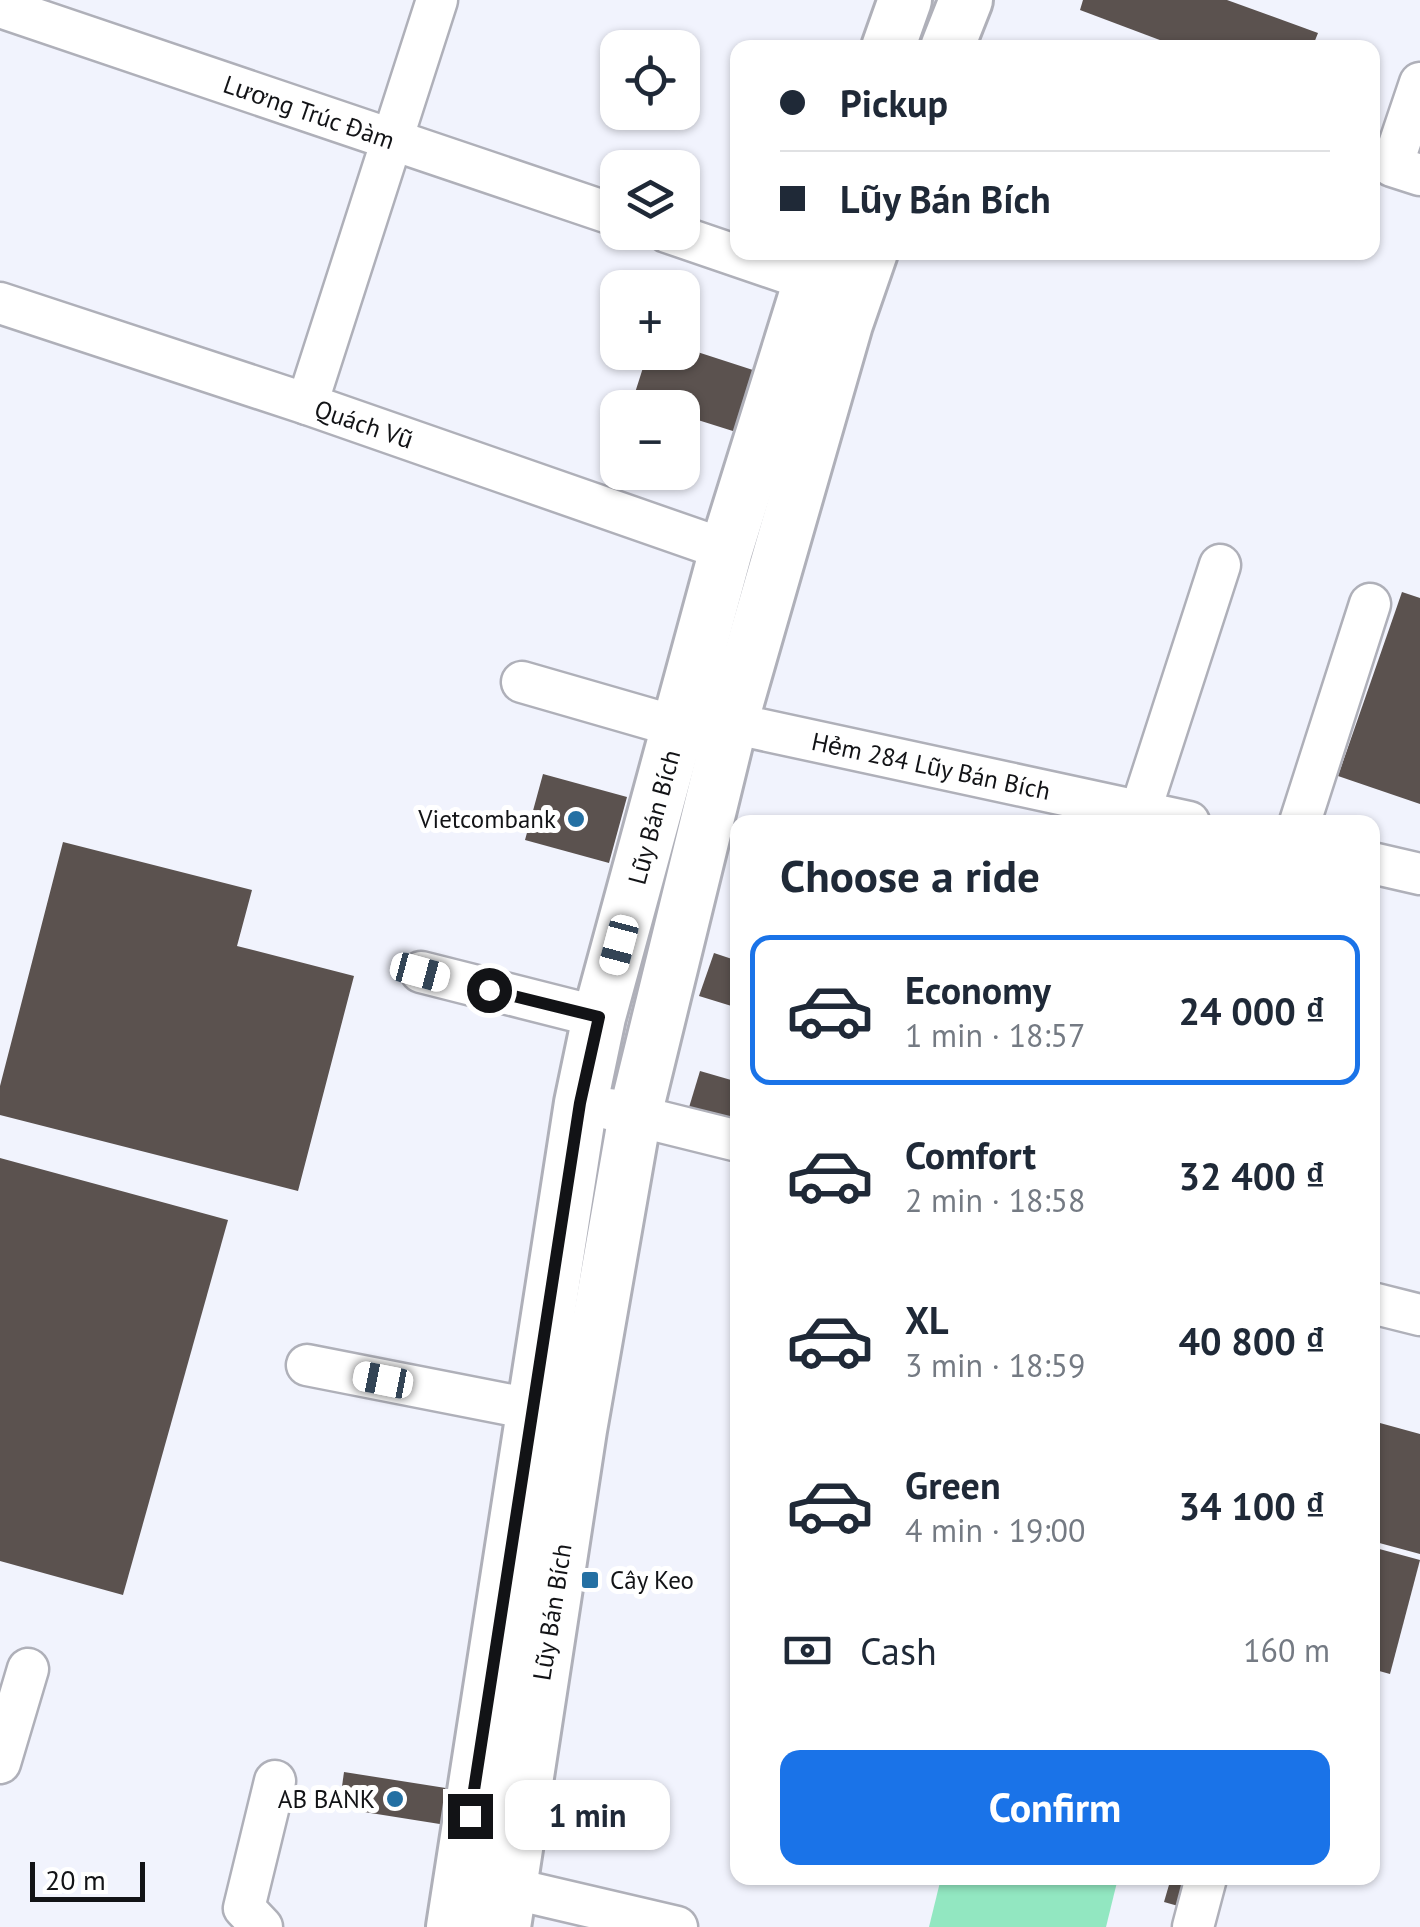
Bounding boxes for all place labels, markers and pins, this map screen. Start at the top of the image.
place label: Vietcombank [417,803,556,835]
marker: Vietcombank [565,808,587,830]
place label: Cây Keo [610,1564,694,1596]
marker: Cây Keo [579,1569,601,1591]
place label: AB BANK [278,1783,375,1815]
marker: AB BANK [384,1788,406,1810]

